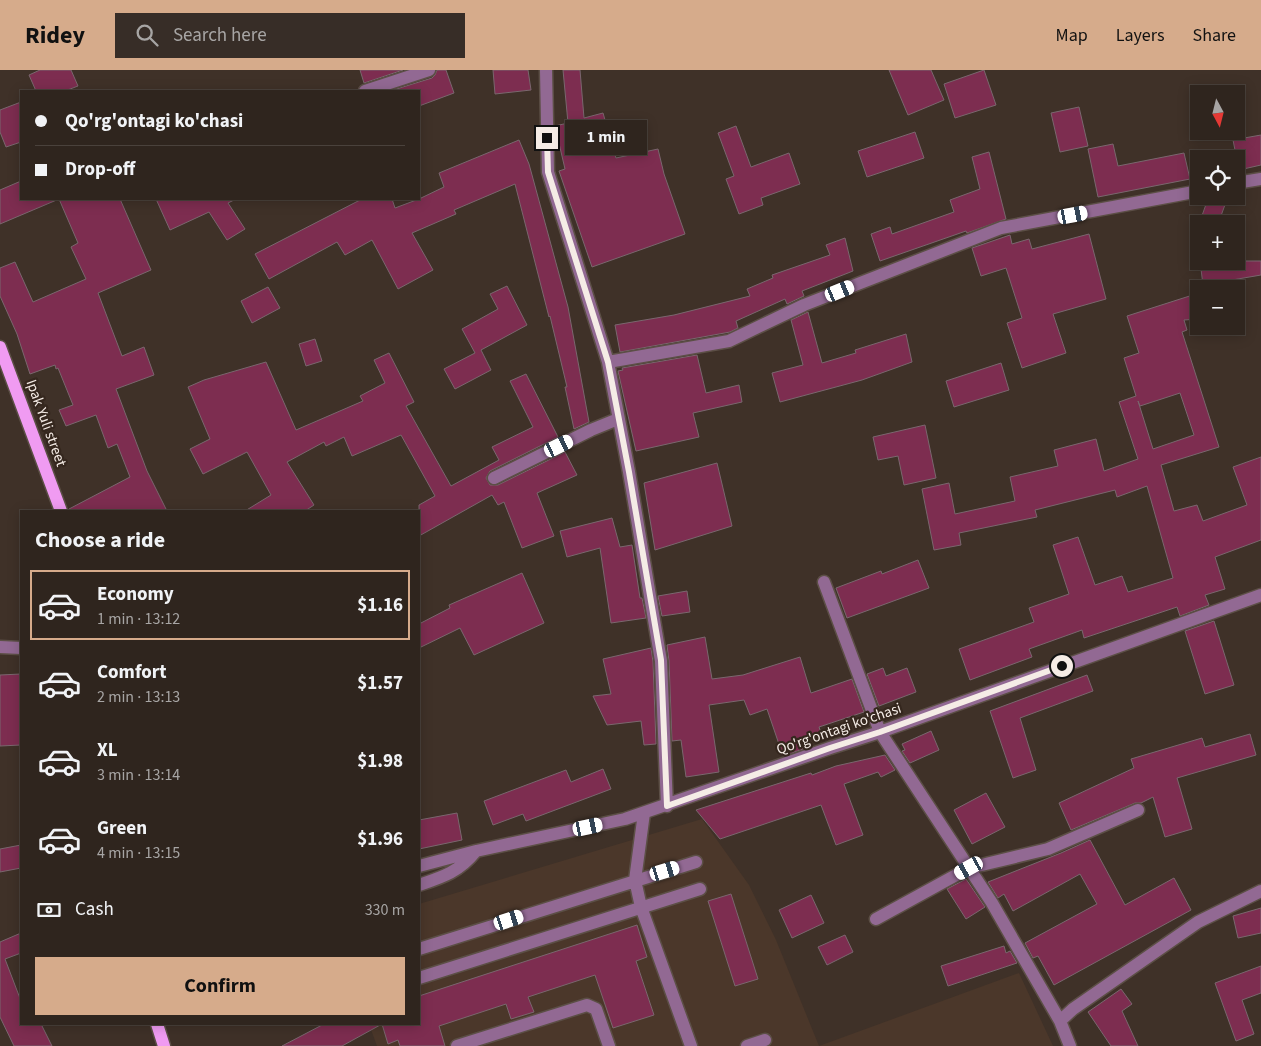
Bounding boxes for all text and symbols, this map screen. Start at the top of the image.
search box [115,13,465,58]
text: Ridey [25,18,85,53]
icon: search [133,21,161,49]
text: Search here [173,22,267,49]
text: Map [1056,23,1088,48]
text: Layers [1116,23,1165,48]
text: Share [1193,23,1236,48]
north arrow [1190,85,1245,140]
map controls [1190,85,1245,335]
text: Qo'rg'ontagi ko'chasi [65,108,243,135]
callout: 1 min [564,120,647,156]
text: 1 min [587,126,625,148]
route end [536,127,558,149]
button: locate [1190,150,1245,205]
text: Drop-off [65,156,135,183]
car [1056,205,1089,225]
button: + [1190,215,1245,270]
car [823,278,856,304]
button: − [1190,280,1245,335]
street label: Ipak Yuli street [21,377,71,469]
car [542,433,575,459]
text: Choose a ride [35,524,165,556]
text: Economy [97,581,174,608]
icon: car [37,583,82,628]
text: $1.16 [357,592,403,619]
text: 1 min · 13:12 [97,608,180,630]
route start [1051,655,1073,677]
text: Comfort [97,659,167,686]
icon: car [37,661,82,706]
text: $1.57 [357,670,403,697]
text: 2 min · 13:13 [97,686,180,708]
street label: Qo'rg'ontagi ko'chasi [774,698,904,760]
text: XL [97,737,118,764]
icon: car [37,739,82,784]
text: $1.98 [357,748,403,775]
text: 3 min · 13:14 [97,764,180,786]
text: Green [97,815,147,842]
icon: car [37,817,82,862]
car [571,817,604,837]
text: $1.96 [357,826,403,853]
text: 4 min · 13:15 [97,842,180,864]
car [952,854,985,882]
car [648,859,681,883]
icon: cash [35,896,63,924]
text: Cash [75,896,114,923]
text: 330 m [365,899,405,921]
car [492,908,525,932]
button: Confirm [35,957,405,1015]

